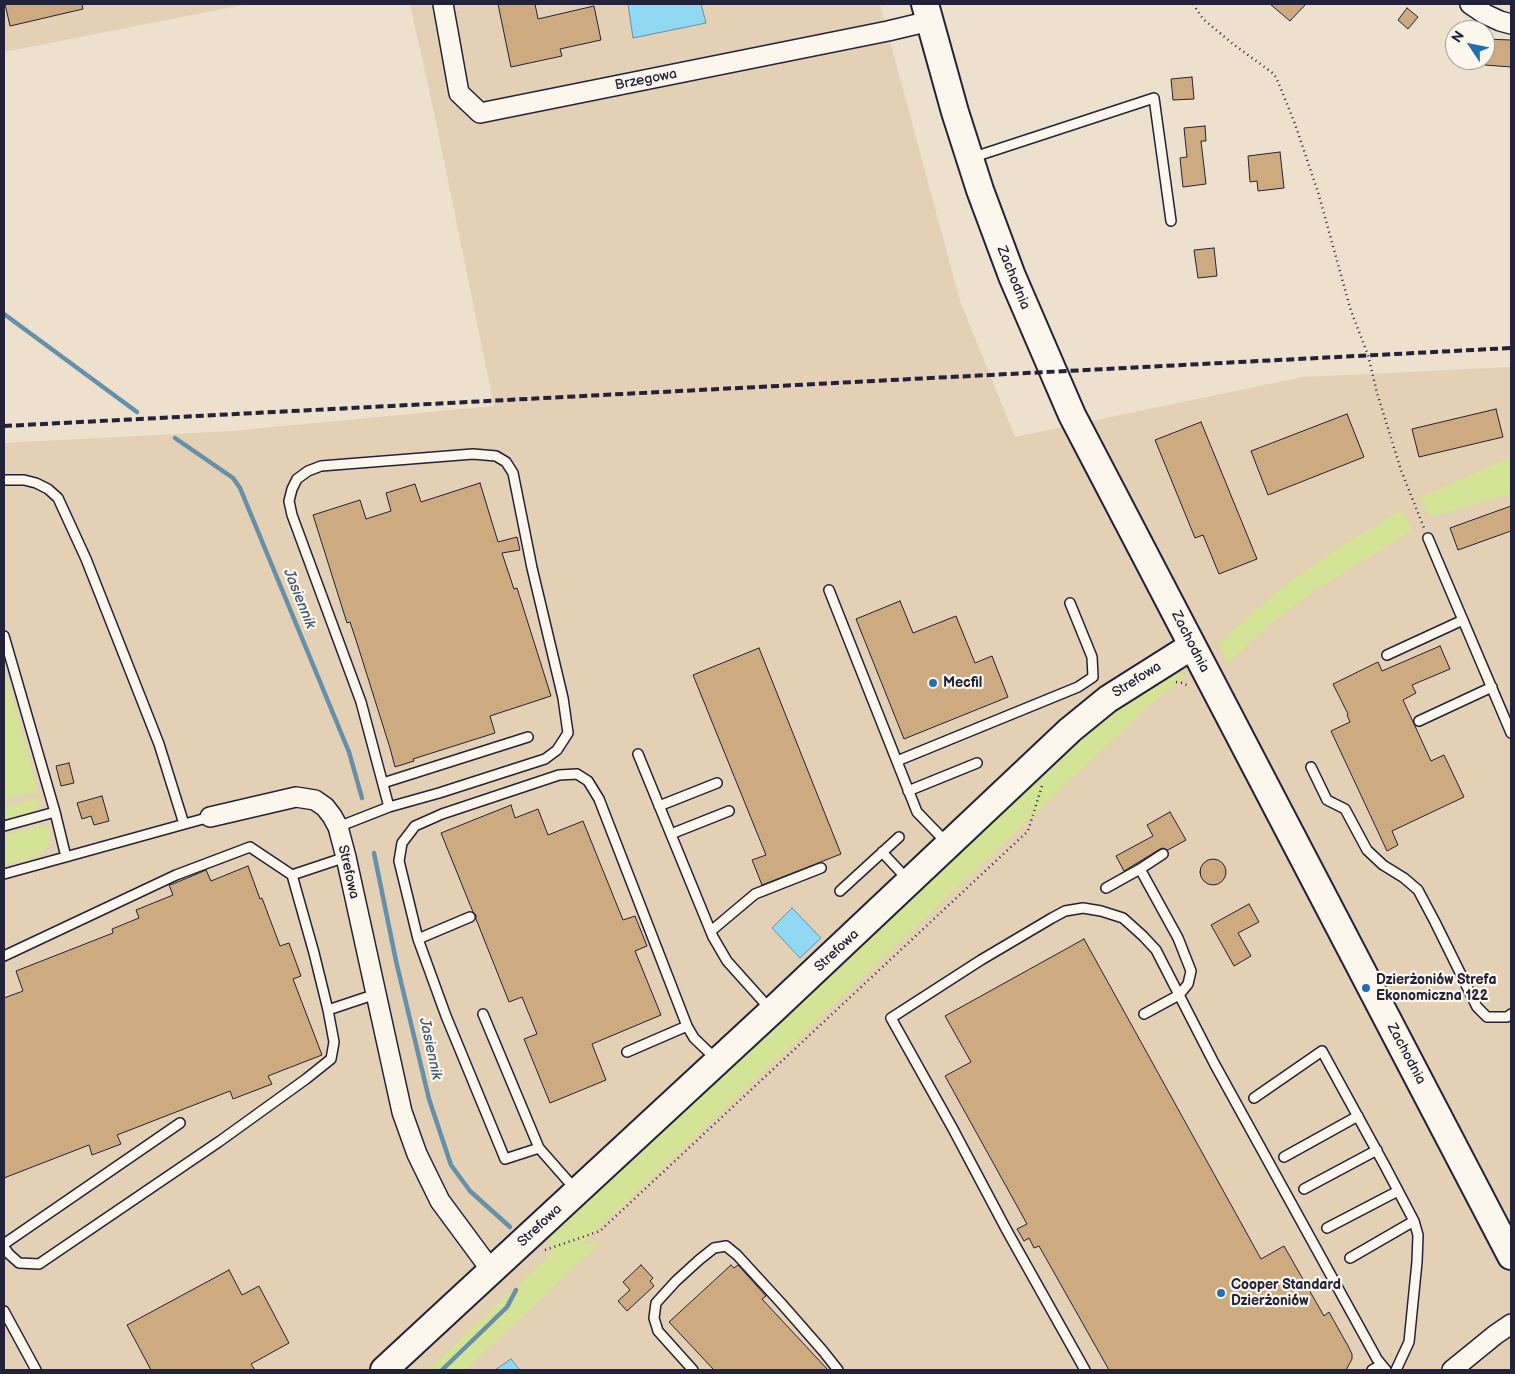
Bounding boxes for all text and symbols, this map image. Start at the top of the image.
north arrow [1445,20,1495,70]
text: N [1448,28,1468,46]
street label: Brzegowa [614,66,678,94]
street label: Zachodnia [993,244,1033,312]
water label: Jasiennik [279,566,319,632]
street label: Zachodnia [1167,608,1213,676]
street label: Strefowa [1109,658,1165,702]
place label: Mecfil [943,675,982,691]
marker: Mecfil [927,677,939,689]
street label: Strefowa [334,843,362,901]
street label: Strefowa [811,926,863,976]
place label: Dzierżoniów Strefa Ekonomiczna 122 [1376,972,1496,1004]
marker: Dzierżoniów Strefa Ekonomiczna 122 [1360,982,1372,994]
water label: Jasiennik [415,1016,445,1082]
street label: Zachodnia [1383,1021,1429,1087]
street label: Strefowa [514,1201,566,1251]
place label: Cooper Standard Dzierżoniów [1231,1277,1341,1310]
marker: Cooper Standard Dzierżoniów [1215,1287,1227,1299]

